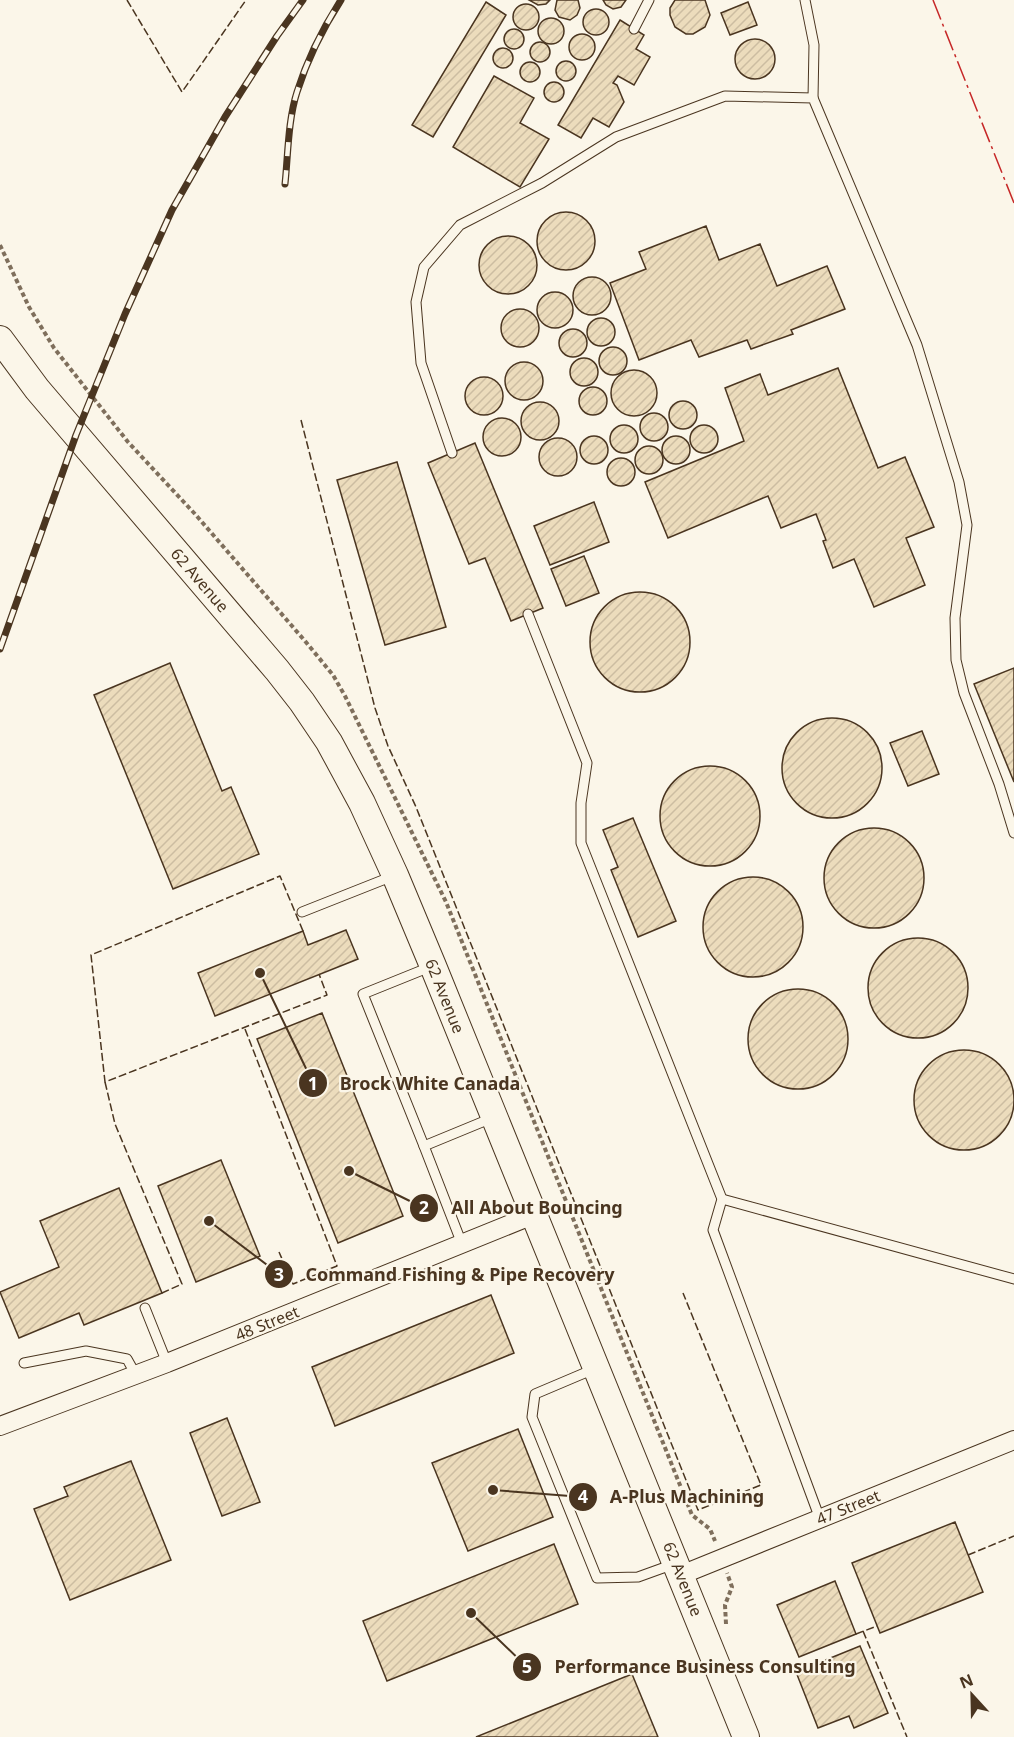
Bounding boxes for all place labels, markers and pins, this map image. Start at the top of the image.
callout: Brock White Canada [298,1065,532,1101]
callout: All About Bouncing [409,1190,635,1226]
callout: Command Fishing & Pipe Recovery [264,1256,627,1292]
callout: A-Plus Machining [568,1479,776,1515]
callout: Performance Business Consulting [512,1649,867,1685]

